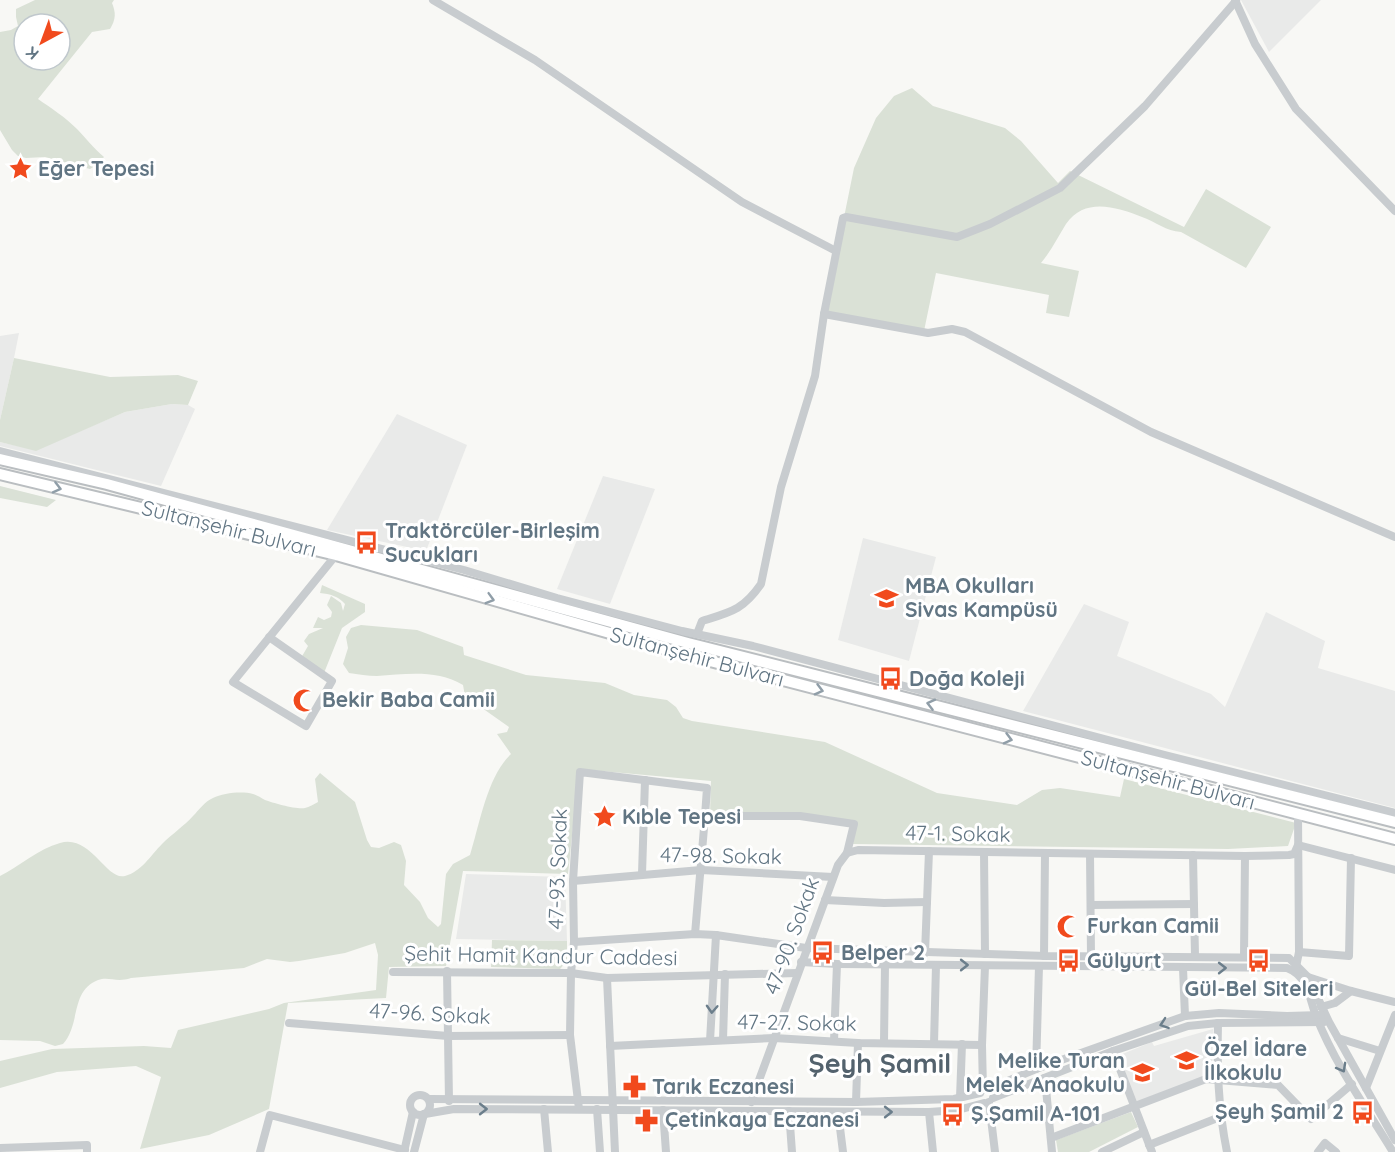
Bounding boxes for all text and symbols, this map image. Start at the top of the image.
north arrow [12,12,72,72]
text: K [22,42,43,64]
place label: Eğer Tepesi [38,155,154,181]
place icon: Eğer Tepesi [7,156,33,182]
one-way arrow [52,480,62,493]
street label: Sultanşehir Bulvarı [139,494,319,562]
place label: Traktörcüler-Birleşim Sucukları [385,517,600,567]
bus stop icon: Traktörcüler-Birleşim Sucukları [354,530,380,556]
place label: MBA Okulları Sivas Kampüsü [905,572,1058,622]
school or university icon: MBA Okulları Sivas Kampüsü [874,585,900,611]
one-way arrow [484,592,495,604]
street label: Sultanşehir Bulvarı [608,620,787,692]
place label: Doğa Koleji [909,665,1025,691]
bus stop icon: Doğa Koleji [878,666,904,692]
one-way arrow [814,682,824,695]
place label: Bekir Baba Camii [322,686,495,712]
mosque icon: Bekir Baba Camii [291,687,317,713]
one-way arrow [926,699,936,712]
one-way arrow [1003,731,1013,744]
street label: Sultanşehir Bulvarı [1079,743,1258,815]
place label: Kıble Tepesi [622,803,741,829]
place icon: Kıble Tepesi [591,804,617,830]
street label: 47-93. Sokak [542,808,572,930]
street label: 47-1. Sokak [905,819,1011,847]
street label: 47-98. Sokak [660,841,782,869]
street label: 47-90. Sokak [758,874,824,998]
place label: Furkan Camii [1087,912,1219,938]
mosque icon: Furkan Camii [1056,913,1082,939]
place label: Belper 2 [841,939,925,965]
street label: Şehit Hamit Kandur Caddesi [404,940,678,970]
bus stop icon: Belper 2 [810,940,836,966]
place label: Gülyurt [1087,947,1162,973]
bus stop icon: Gülyurt [1056,948,1082,974]
bus stop icon: Gül-Bel Siteleri [1246,948,1272,974]
one-way arrow [960,959,969,972]
one-way arrow [1218,962,1227,974]
place label: Gül-Bel Siteleri [1185,975,1333,1001]
street label: 47-96. Sokak [369,997,491,1029]
one-way arrow [705,1005,718,1014]
street label: 47-27. Sokak [737,1008,857,1036]
one-way arrow [1159,1016,1169,1029]
place label: Özel İdare İlkokulu [1204,1035,1307,1085]
district label: Şeyh Şamil [809,1046,951,1080]
place label: Melike Turan Melek Anaokulu [965,1047,1125,1097]
school or university icon: Özel İdare İlkokulu [1173,1048,1199,1074]
school or university icon: Melike Turan Melek Anaokulu [1130,1060,1156,1086]
one-way arrow [1335,1062,1346,1072]
place label: Tarık Eczanesi [652,1073,794,1099]
pharmacy icon: Tarık Eczanesi [621,1074,647,1100]
place label: Şeyh Şamil 2 [1215,1098,1344,1124]
bus stop icon: Şeyh Şamil 2 [1349,1099,1375,1125]
place label: Ş.Şamil A-101 [971,1100,1101,1126]
bus stop icon: Ş.Şamil A-101 [940,1101,966,1127]
one-way arrow [479,1103,488,1115]
place label: Çetinkaya Eczanesi [665,1106,859,1132]
one-way arrow [884,1106,893,1118]
pharmacy icon: Çetinkaya Eczanesi [634,1107,660,1133]

